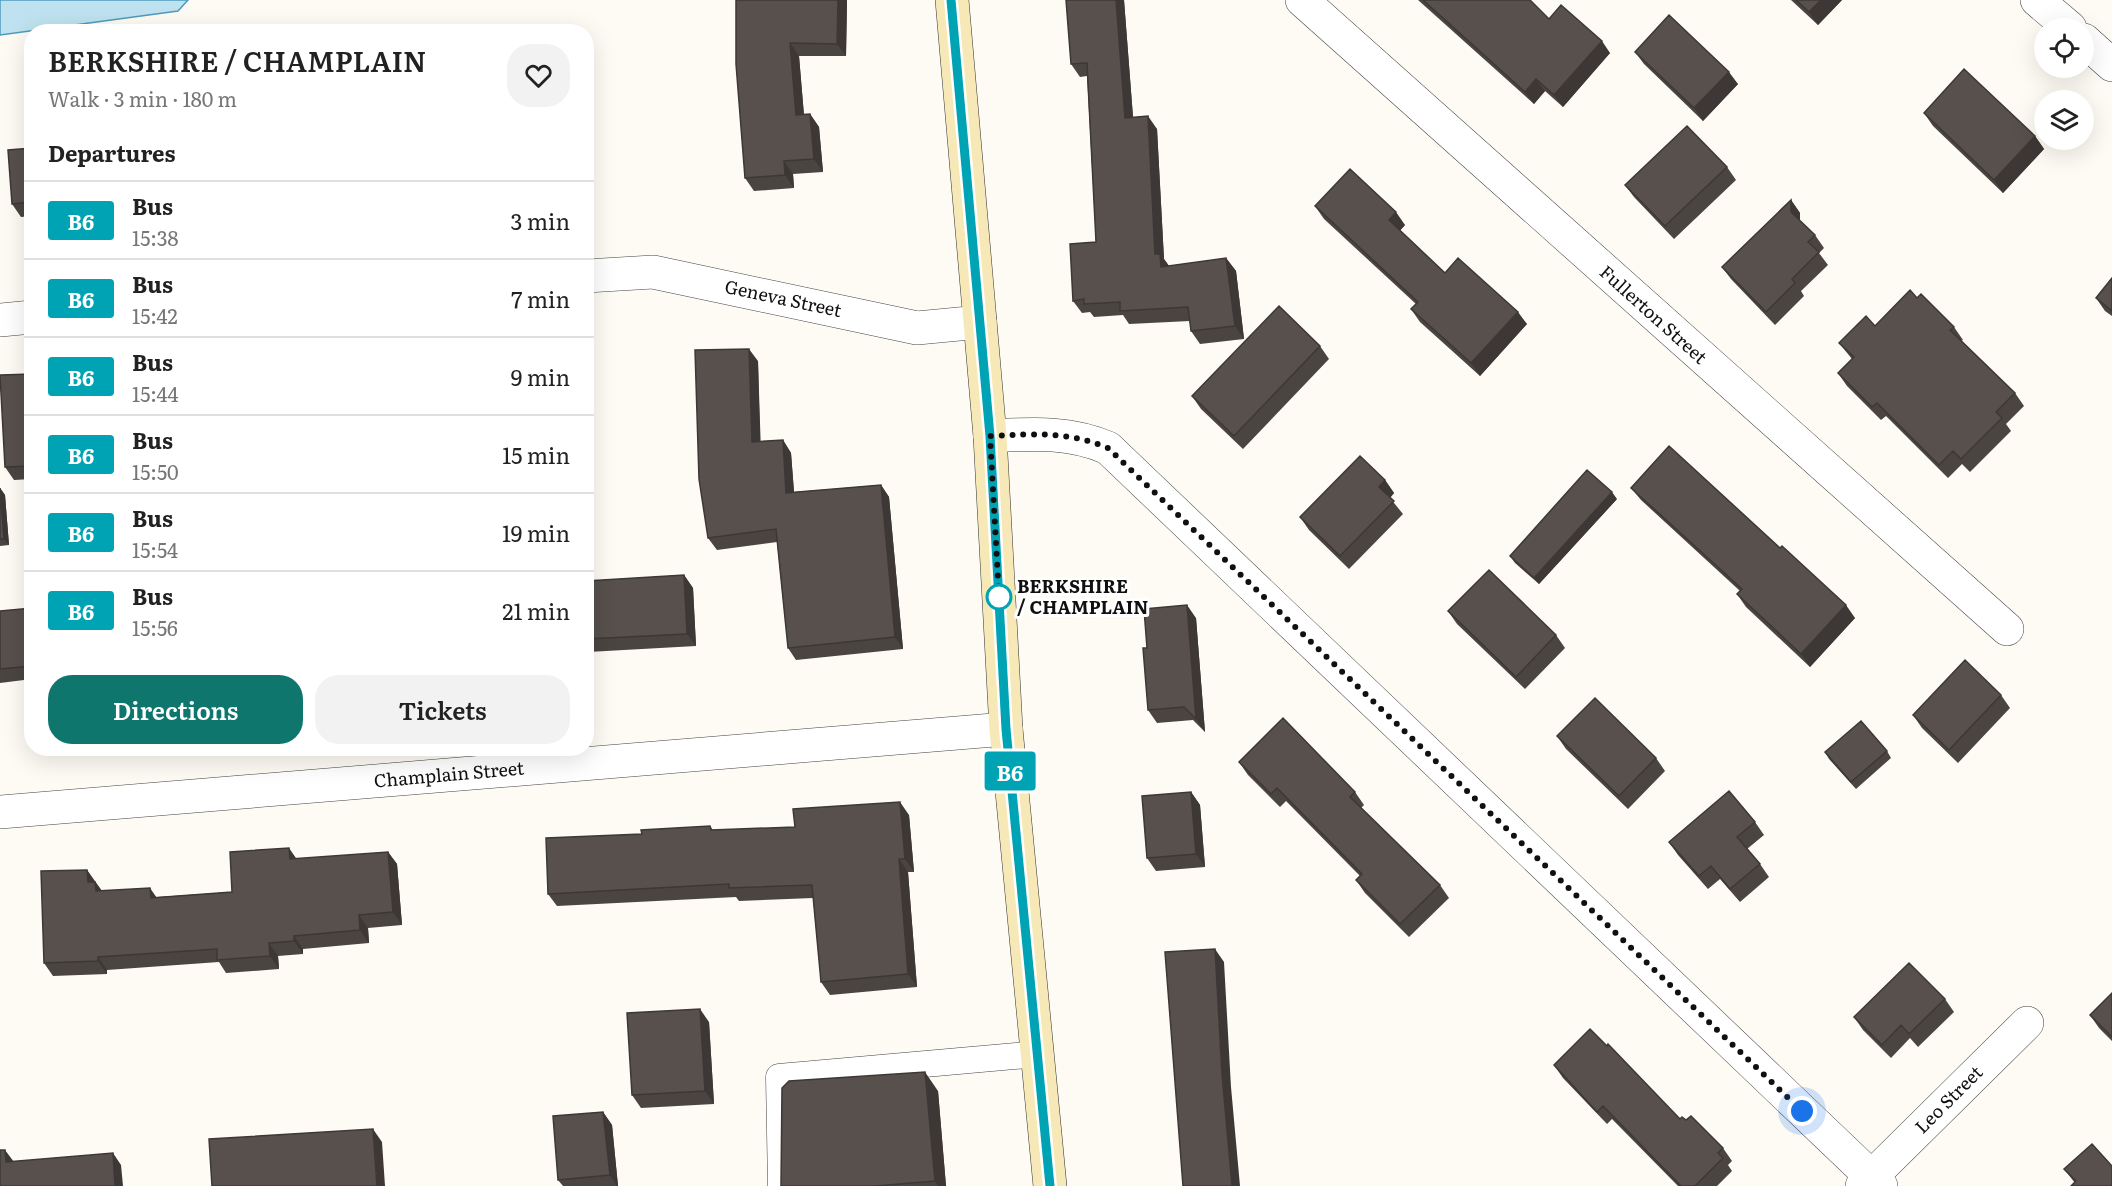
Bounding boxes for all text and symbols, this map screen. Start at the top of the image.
map controls [2034,18,2094,150]
button: locate [2034,18,2094,78]
text: BERKSHIRE / CHAMPLAIN [48,39,427,81]
button: heart [507,44,570,107]
text: Walk · 3 min · 180 m [48,83,237,113]
button: layers [2034,90,2094,150]
text: Departures [48,136,175,169]
text: Bus [132,189,173,222]
text: 3 min [510,204,570,237]
text: B6 [68,205,94,236]
text: 15:38 [132,222,179,252]
street label: Fullerton Street [1594,258,1714,370]
text: Bus [132,267,173,300]
street label: Geneva Street [722,272,845,323]
text: 7 min [511,282,570,315]
text: B6 [68,283,94,314]
text: 15:42 [132,300,178,330]
text: Bus [132,345,173,378]
text: 9 min [511,360,570,393]
text: B6 [68,361,94,392]
text: 15:44 [132,378,179,408]
text: Bus [132,423,173,456]
text: 15 min [502,438,570,471]
text: B6 [68,439,94,470]
text: 15:50 [132,456,179,486]
text: Bus [132,501,173,534]
text: 19 min [502,516,570,549]
text: B6 [68,517,94,548]
text: 15:54 [132,534,178,564]
place label: BERKSHIRE / CHAMPLAIN [1017,572,1148,620]
text: Bus [132,579,173,612]
marker: BERKSHIRE / CHAMPLAIN [986,584,1012,610]
text: 21 min [502,594,570,627]
text: B6 [68,595,94,626]
text: 15:56 [132,612,178,642]
button: Directions [48,675,303,744]
button: Tickets [315,675,570,744]
line badge: B6 [983,752,1037,790]
street label: Champlain Street [373,753,526,794]
text: B6 [997,756,1023,787]
street label: Leo Street [1908,1058,1989,1139]
your location [1787,1096,1817,1126]

